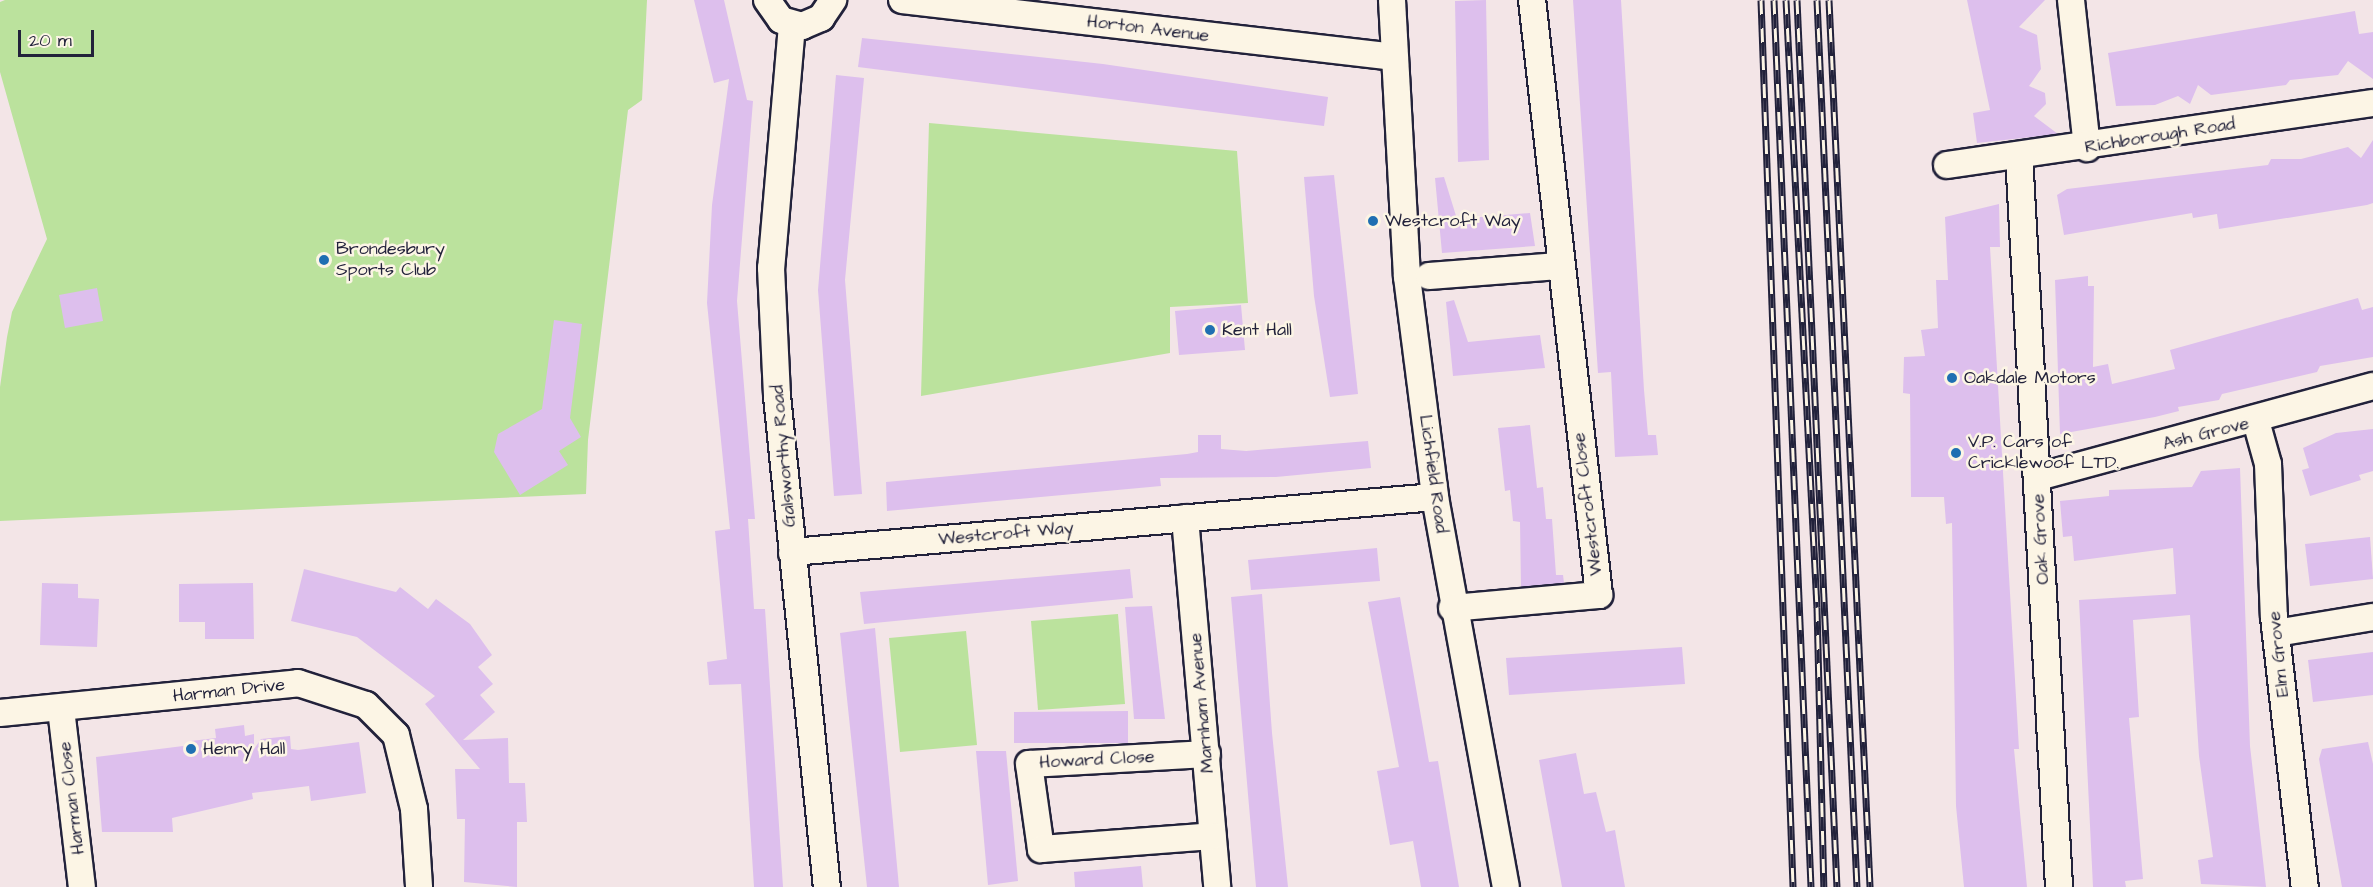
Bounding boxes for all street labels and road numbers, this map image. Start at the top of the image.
street label: Horton Avenue [1086,11,1210,47]
street label: Richborough Road [2083,113,2237,159]
street label: Galsworthy Road [767,384,801,528]
street label: Lichfield Road [1414,413,1452,535]
street label: Ash Grove [2161,413,2251,455]
street label: Westcroft Close [1569,431,1607,577]
street label: Oak Grove [2028,493,2054,585]
street label: Westcroft Way [938,517,1074,551]
street label: Elm Grove [2264,610,2294,698]
street label: Marnham Avenue [1185,632,1219,774]
street label: Harman Drive [172,674,286,708]
street label: Harman Close [54,740,90,856]
street label: Howard Close [1039,746,1155,774]

